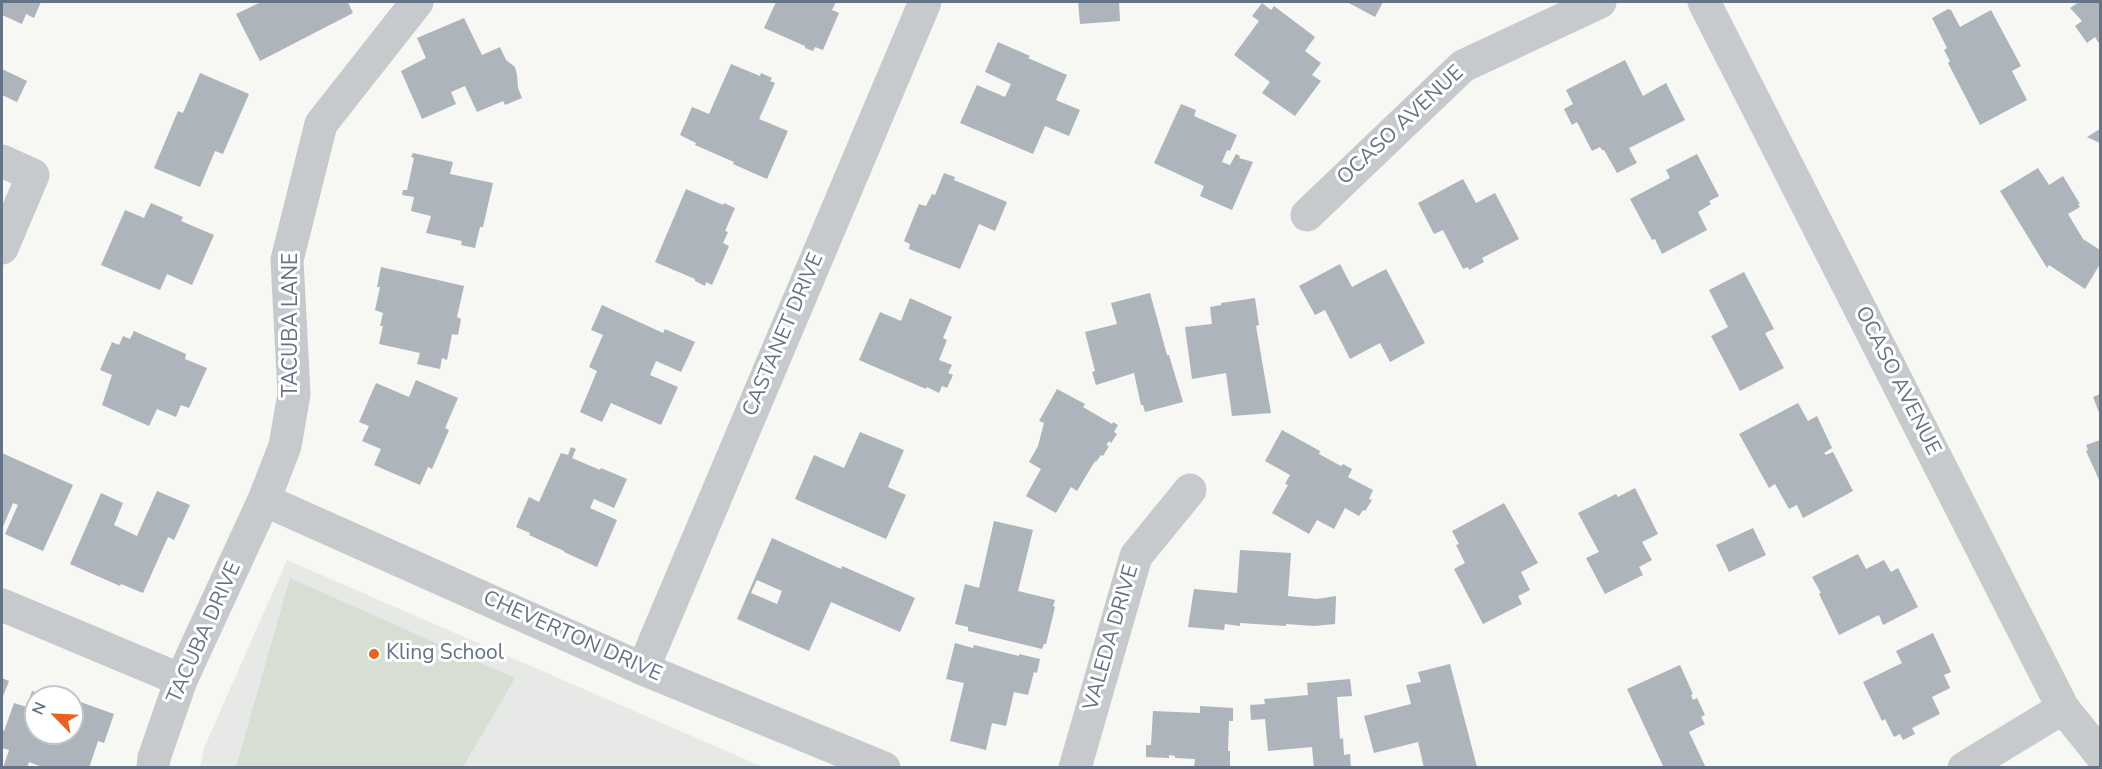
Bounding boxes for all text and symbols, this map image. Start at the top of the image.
street label: OCASO AVENUE [1333,61,1469,191]
street label: CASTANET DRIVE [738,249,830,421]
street label: TACUBA LANE [279,253,305,397]
street label: OCASO AVENUE [1849,302,1945,460]
street label: TACUBA DRIVE [163,558,247,708]
street label: VALEDA DRIVE [1079,562,1145,714]
street label: CHEVERTON DRIVE [479,586,665,688]
place label: Kling School [386,641,504,667]
marker: Kling School [367,647,381,661]
north arrow [24,685,84,745]
text: N [27,699,52,718]

